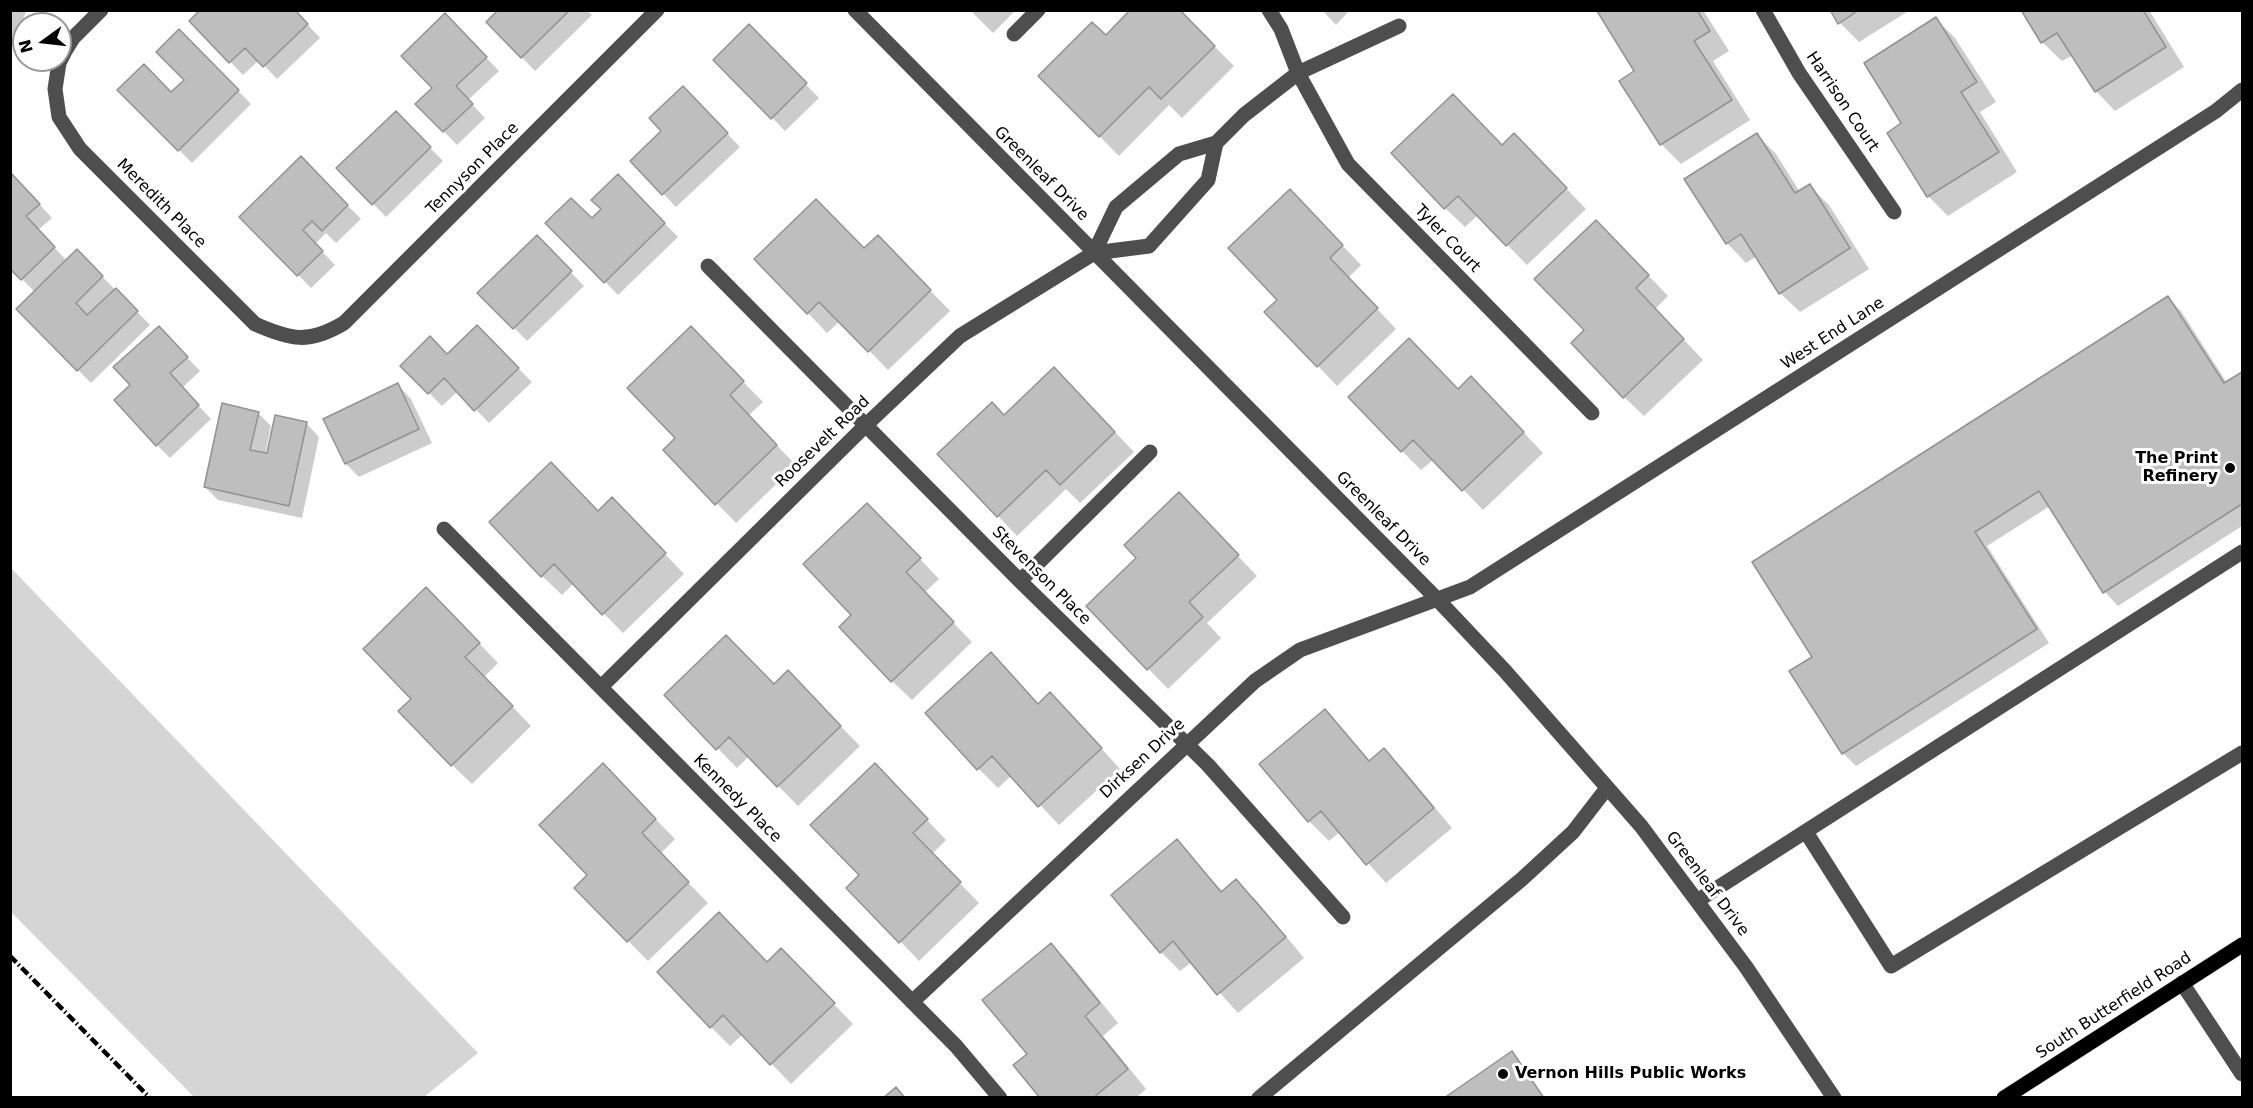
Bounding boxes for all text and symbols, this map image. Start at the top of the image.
north arrow [12,12,72,72]
text: N [15,37,37,55]
street label: Harrison Court [1801,48,1883,156]
street label: Tennyson Place [423,119,523,219]
street label: Greenleaf Drive [990,123,1092,225]
street label: Meredith Place [112,155,210,253]
street label: Tyler Court [1410,201,1484,277]
street label: West End Lane [1778,294,1888,374]
street label: Roosevelt Road [772,392,874,492]
place label: The Print Refinery [2135,449,2218,487]
marker: The Print Refinery [2223,461,2237,475]
street label: Greenleaf Drive [1332,468,1434,570]
street label: Stevenson Place [988,523,1094,629]
street label: Dirksen Drive [1097,715,1189,803]
street label: Kennedy Place [689,751,785,847]
street label: Greenleaf Drive [1661,828,1753,940]
street label: South Butterfield Road [2033,949,2195,1063]
place label: Vernon Hills Public Works [1515,1064,1746,1084]
marker: Vernon Hills Public Works [1496,1067,1510,1081]

